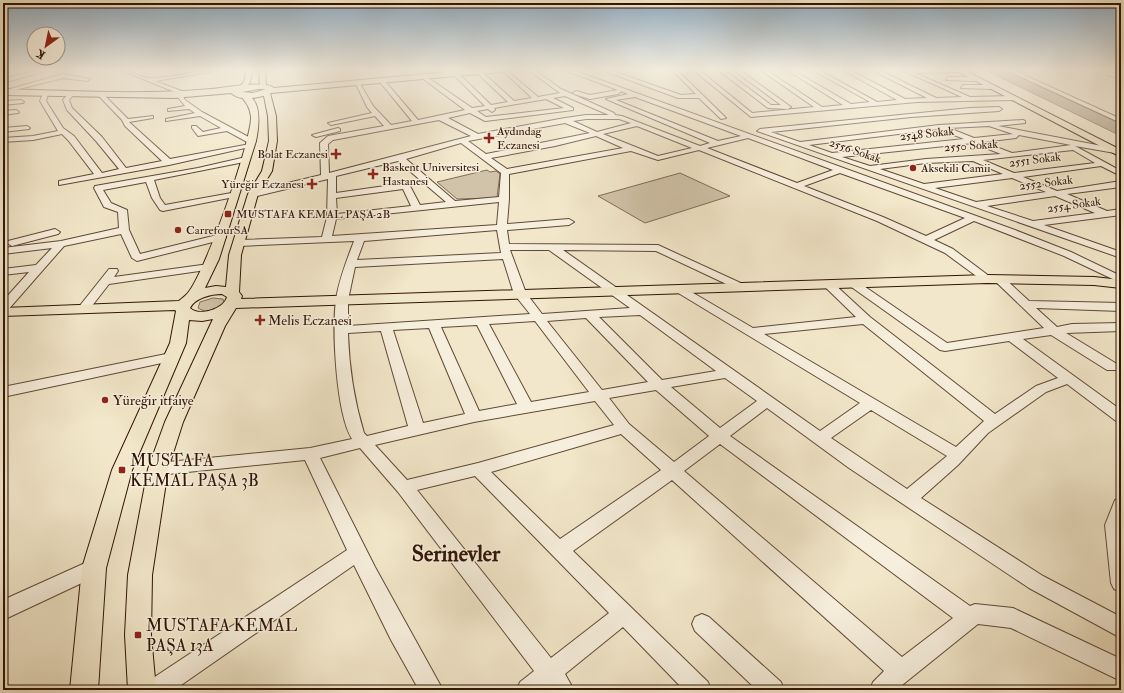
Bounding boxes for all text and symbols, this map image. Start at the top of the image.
north arrow [26,26,66,66]
text: K [33,46,48,62]
place label: Aydındag Eczanesi [496,124,543,153]
street label: 2548 Sokak [899,124,955,144]
marker: Aydındag Eczanesi [484,133,494,143]
street label: 2556 Sokak [827,135,883,167]
street label: 2550 Sokak [944,137,999,155]
place label: Bolat Eczanesi [257,147,328,162]
marker: Bolat Eczanesi [331,149,341,159]
street label: 2551 Sokak [1008,149,1062,171]
place label: Baskent Universitesi Hastanesi [382,160,479,189]
place label: Aksekili Camii [920,161,991,176]
marker: Aksekili Camii [908,163,918,173]
marker: Baskent Universitesi Hastanesi [367,168,379,180]
street label: 2552 Sokak [1018,172,1074,194]
place label: Yüreğir Eczanesi [221,177,304,192]
marker: Yüreğir Eczanesi [307,179,317,189]
street label: 2554 Sokak [1046,194,1102,216]
place label: MUSTAFA KEMAL PAŞA 2B [236,207,390,222]
marker: MUSTAFA KEMAL PAŞA 2B [223,209,233,219]
place label: CarrefourSA [186,223,248,238]
marker: CarrefourSA [173,225,183,235]
place label: Melis Eczanesi [268,312,352,329]
marker: Melis Eczanesi [255,315,265,325]
place label: Yüreğir itfaiye [113,392,194,410]
marker: Yüreğir itfaiye [100,395,110,405]
place label: MUSTAFA KEMAL PAŞA 3B [130,450,259,491]
marker: MUSTAFA KEMAL PAŞA 3B [117,465,127,475]
district label: Serinevler [412,540,501,568]
place label: MUSTAFA KEMAL PAŞA 13A [146,615,298,656]
marker: MUSTAFA KEMAL PAŞA 13A [133,630,143,640]

